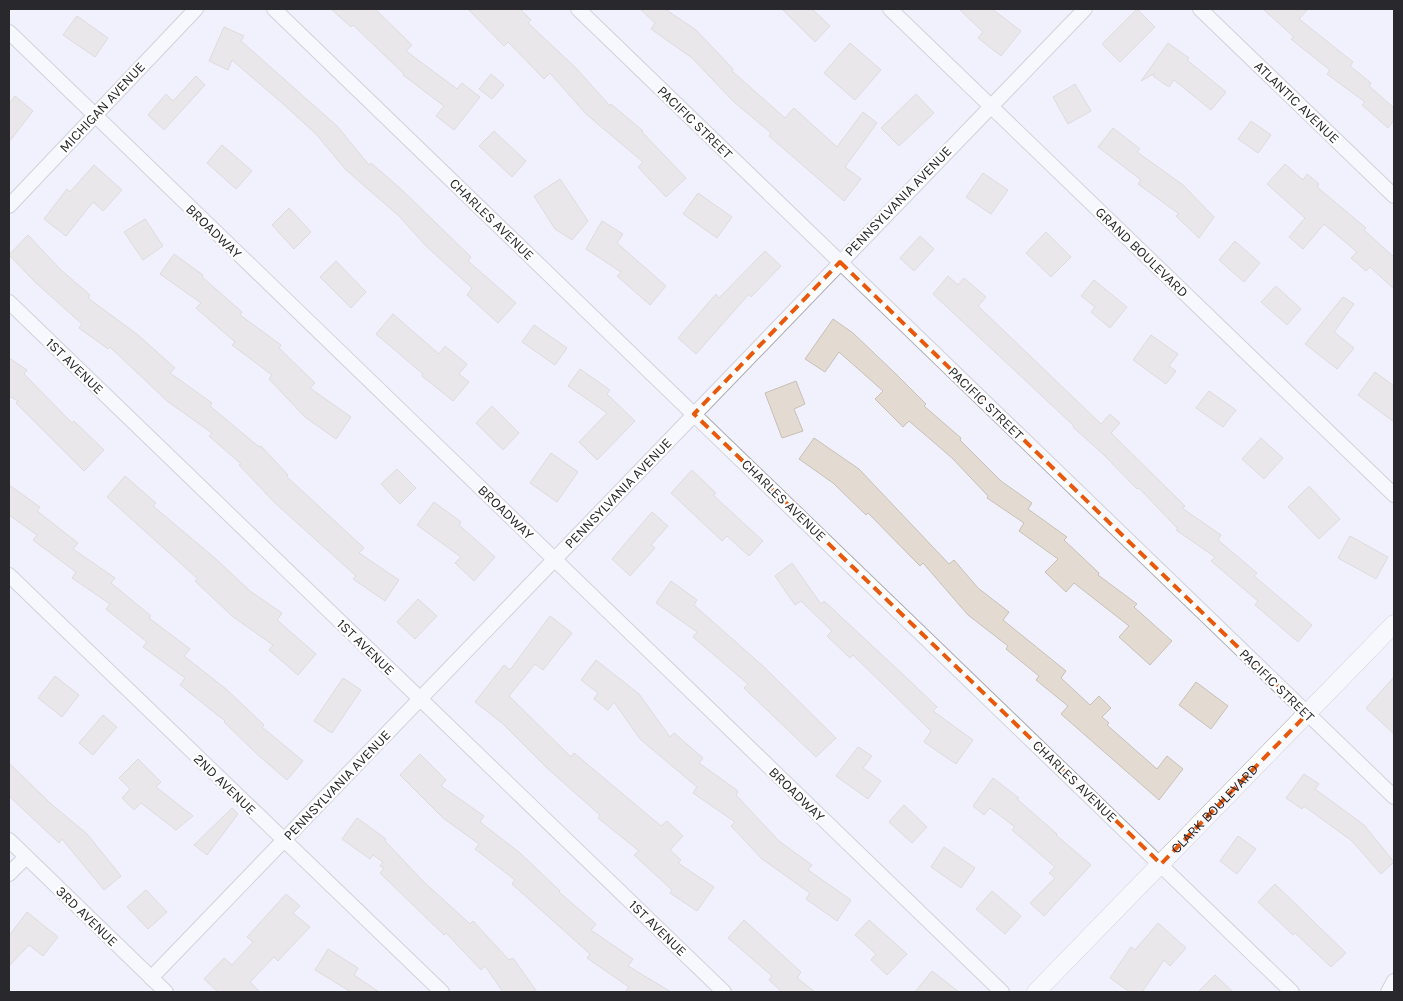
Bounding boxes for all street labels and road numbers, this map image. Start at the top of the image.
street label: ATLANTIC AVENUE [1251,58,1343,147]
street label: MICHIGAN AVENUE [56,59,149,156]
street label: PACIFIC STREET [654,82,736,162]
street label: PENNSYLVANIA AVENUE [841,143,955,260]
street label: CHARLES AVENUE [446,175,537,264]
street label: BROADWAY [182,201,245,262]
street label: GRAND BOULEVARD [1092,204,1192,301]
street label: 1ST AVENUE [42,335,107,398]
street label: PACIFIC STREET [945,363,1027,443]
street label: PENNSYLVANIA AVENUE [561,435,675,552]
street label: CHARLES AVENUE [738,456,829,545]
street label: BROADWAY [474,482,537,543]
street label: 1ST AVENUE [333,616,398,679]
street label: PACIFIC STREET [1236,645,1318,725]
street label: PENNSYLVANIA AVENUE [280,727,394,844]
street label: CHARLES AVENUE [1029,737,1120,826]
street label: 2ND AVENUE [190,750,259,818]
street label: CLARK BOULEVARD [1168,761,1262,857]
street label: BROADWAY [765,764,828,825]
street label: 3RD AVENUE [52,883,121,950]
street label: 1ST AVENUE [625,897,690,960]

